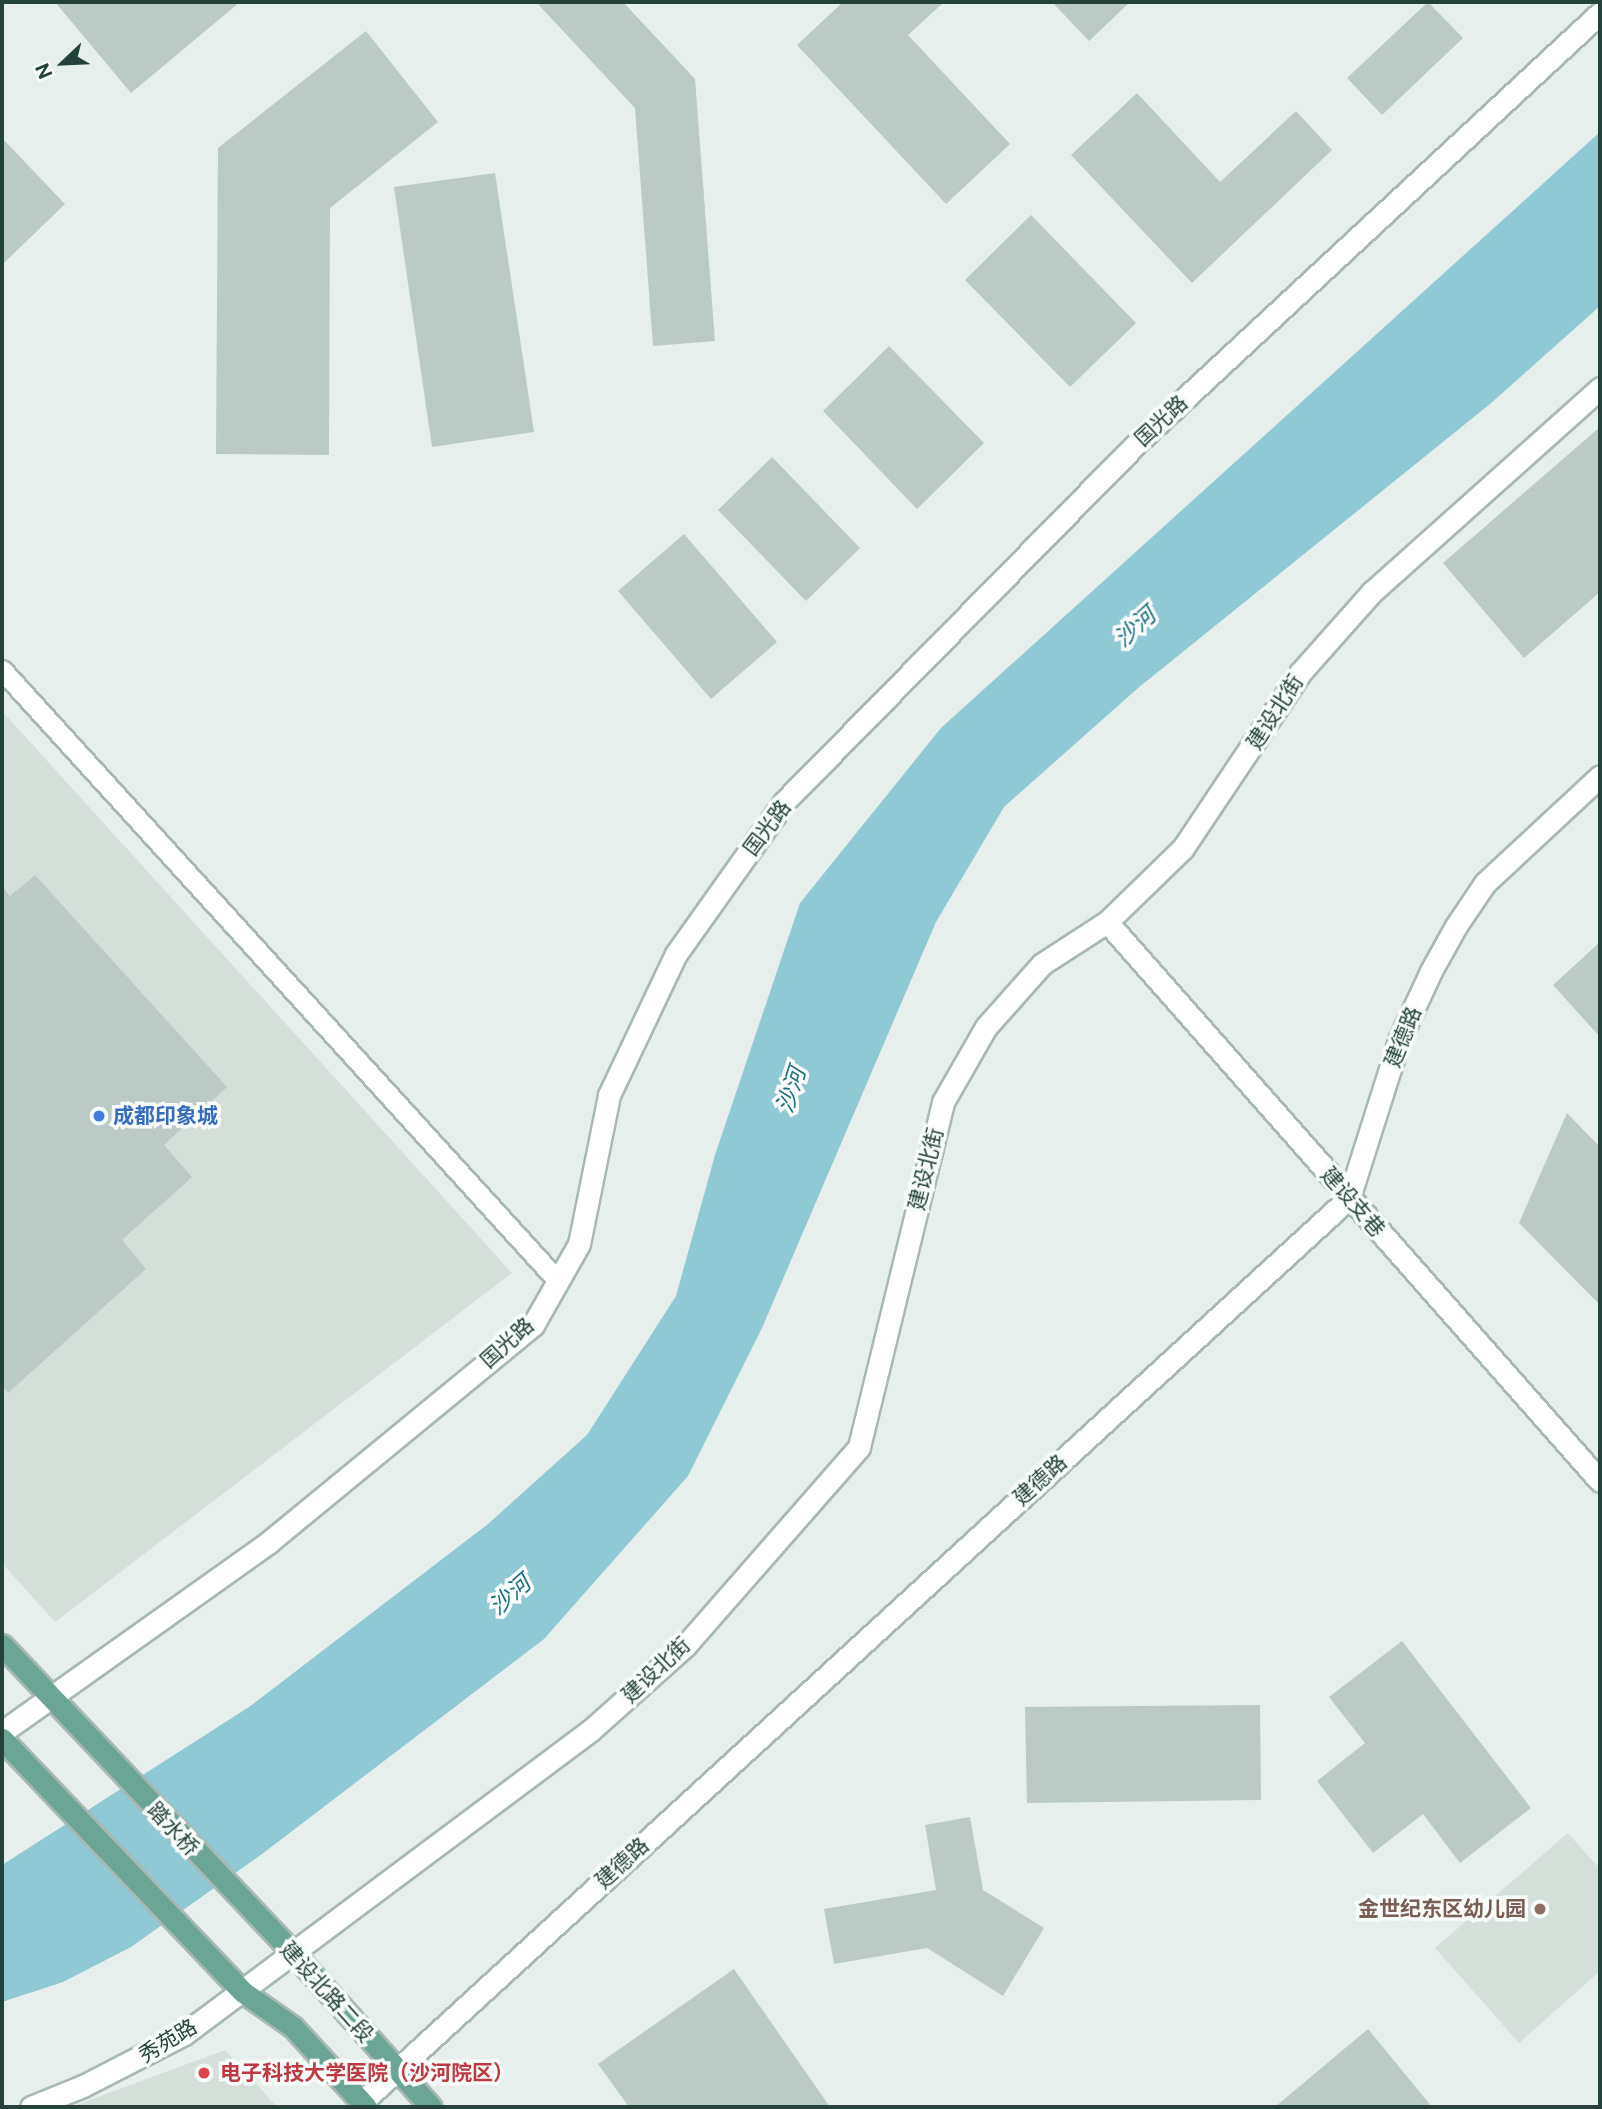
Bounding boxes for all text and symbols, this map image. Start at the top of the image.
north arrow [28,28,98,98]
text: N [31,60,57,82]
street label: 国光路 [1129,390,1193,452]
water label: 沙河 [1109,601,1161,653]
street label: 建设北街 [1242,670,1308,754]
street label: 国光路 [738,795,796,861]
street label: 建德路 [1380,1003,1426,1071]
water label: 沙河 [771,1064,811,1116]
place label: 成都印象城 [113,1103,218,1129]
marker: 成都印象城 [91,1108,107,1124]
street label: 建设北街 [904,1125,948,1213]
street label: 建设支巷 [1316,1162,1390,1242]
street label: 国光路 [475,1313,539,1373]
street label: 建德路 [1008,1450,1072,1510]
water label: 沙河 [484,1569,536,1621]
street label: 建设北街 [617,1632,695,1708]
street label: 踏水桥 [142,1797,204,1861]
street label: 建德路 [590,1833,654,1893]
place label: 金世纪东区幼儿园 [1358,1896,1526,1922]
marker: 金世纪东区幼儿园 [1532,1901,1548,1917]
street label: 建设北路二段 [275,1937,379,2047]
street label: 秀苑路 [135,2014,201,2068]
place label: 电子科技大学医院（沙河院区） [220,2060,514,2086]
marker: 电子科技大学医院（沙河院区） [194,2063,214,2083]

